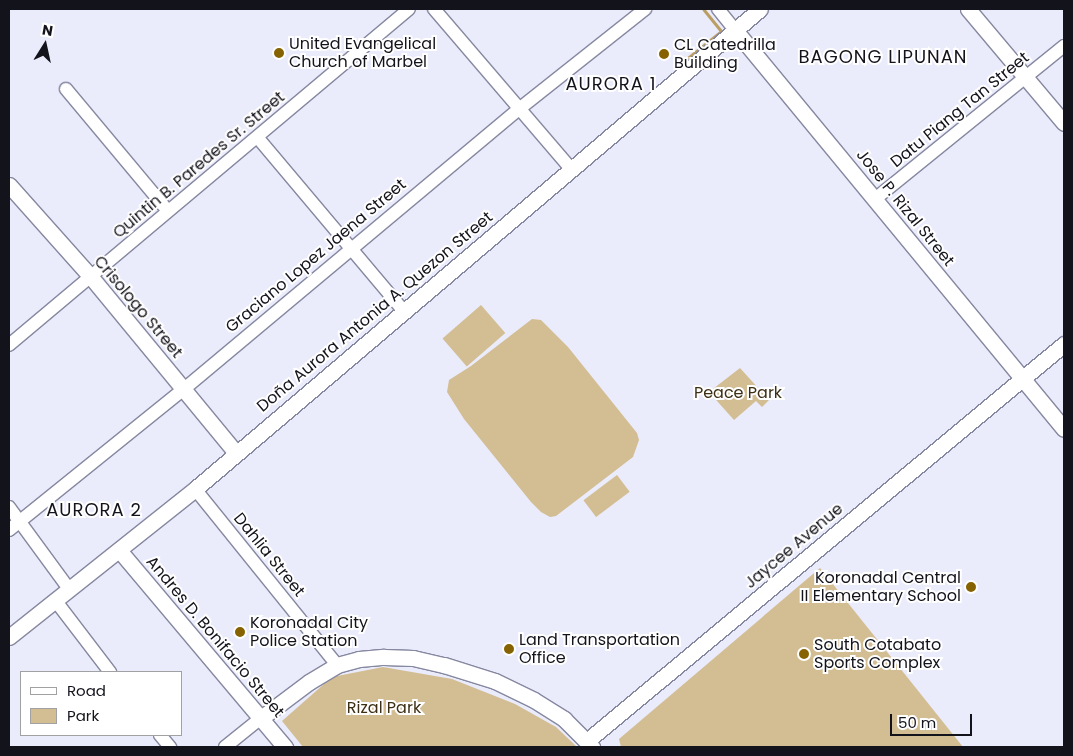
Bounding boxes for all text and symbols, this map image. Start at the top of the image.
text: N [41,19,55,41]
north arrow [20,20,70,70]
place label: United Evangelical Church of Marbel [289,34,436,72]
place label: CL Catedrilla Building [674,35,776,73]
district label: BAGONG LIPUNAN [797,46,969,68]
marker: United Evangelical Church of Marbel [273,47,285,59]
marker: CL Catedrilla Building [658,48,670,60]
street label: Datu Piang Tan Street [887,48,1033,172]
district label: AURORA 1 [564,73,658,95]
street label: Quintin B. Paredes Sr. Street [109,88,289,242]
street label: Jose P. Rizal Street [852,146,958,270]
street label: Graciano Lopez Jaena Street [222,175,410,337]
street label: Doña Aurora Antonia A. Quezon Street [253,208,497,416]
street label: Crisologo Street [90,252,186,362]
park label: Peace Park [694,383,782,403]
district label: AURORA 2 [45,499,143,521]
street label: Jaycee Avenue [741,499,847,593]
street label: Dahlia Street [229,509,309,601]
street label: Andres D. Bonifacio Street [142,552,288,722]
place label: Koronadal Central II Elementary School [801,568,961,606]
marker: Koronadal Central II Elementary School [965,581,977,593]
place label: Koronadal City Police Station [250,613,368,651]
marker: Koronadal City Police Station [234,626,246,638]
place label: Land Transportation Office [519,630,680,668]
place label: South Cotabato Sports Complex [814,635,941,673]
marker: Land Transportation Office [503,643,515,655]
marker: South Cotabato Sports Complex [798,648,810,660]
legend [20,671,182,736]
text: Road [67,680,106,701]
park label: Rizal Park [347,698,421,718]
scale bar [893,704,976,736]
text: Park [67,705,99,726]
text: 50 m [898,712,936,733]

